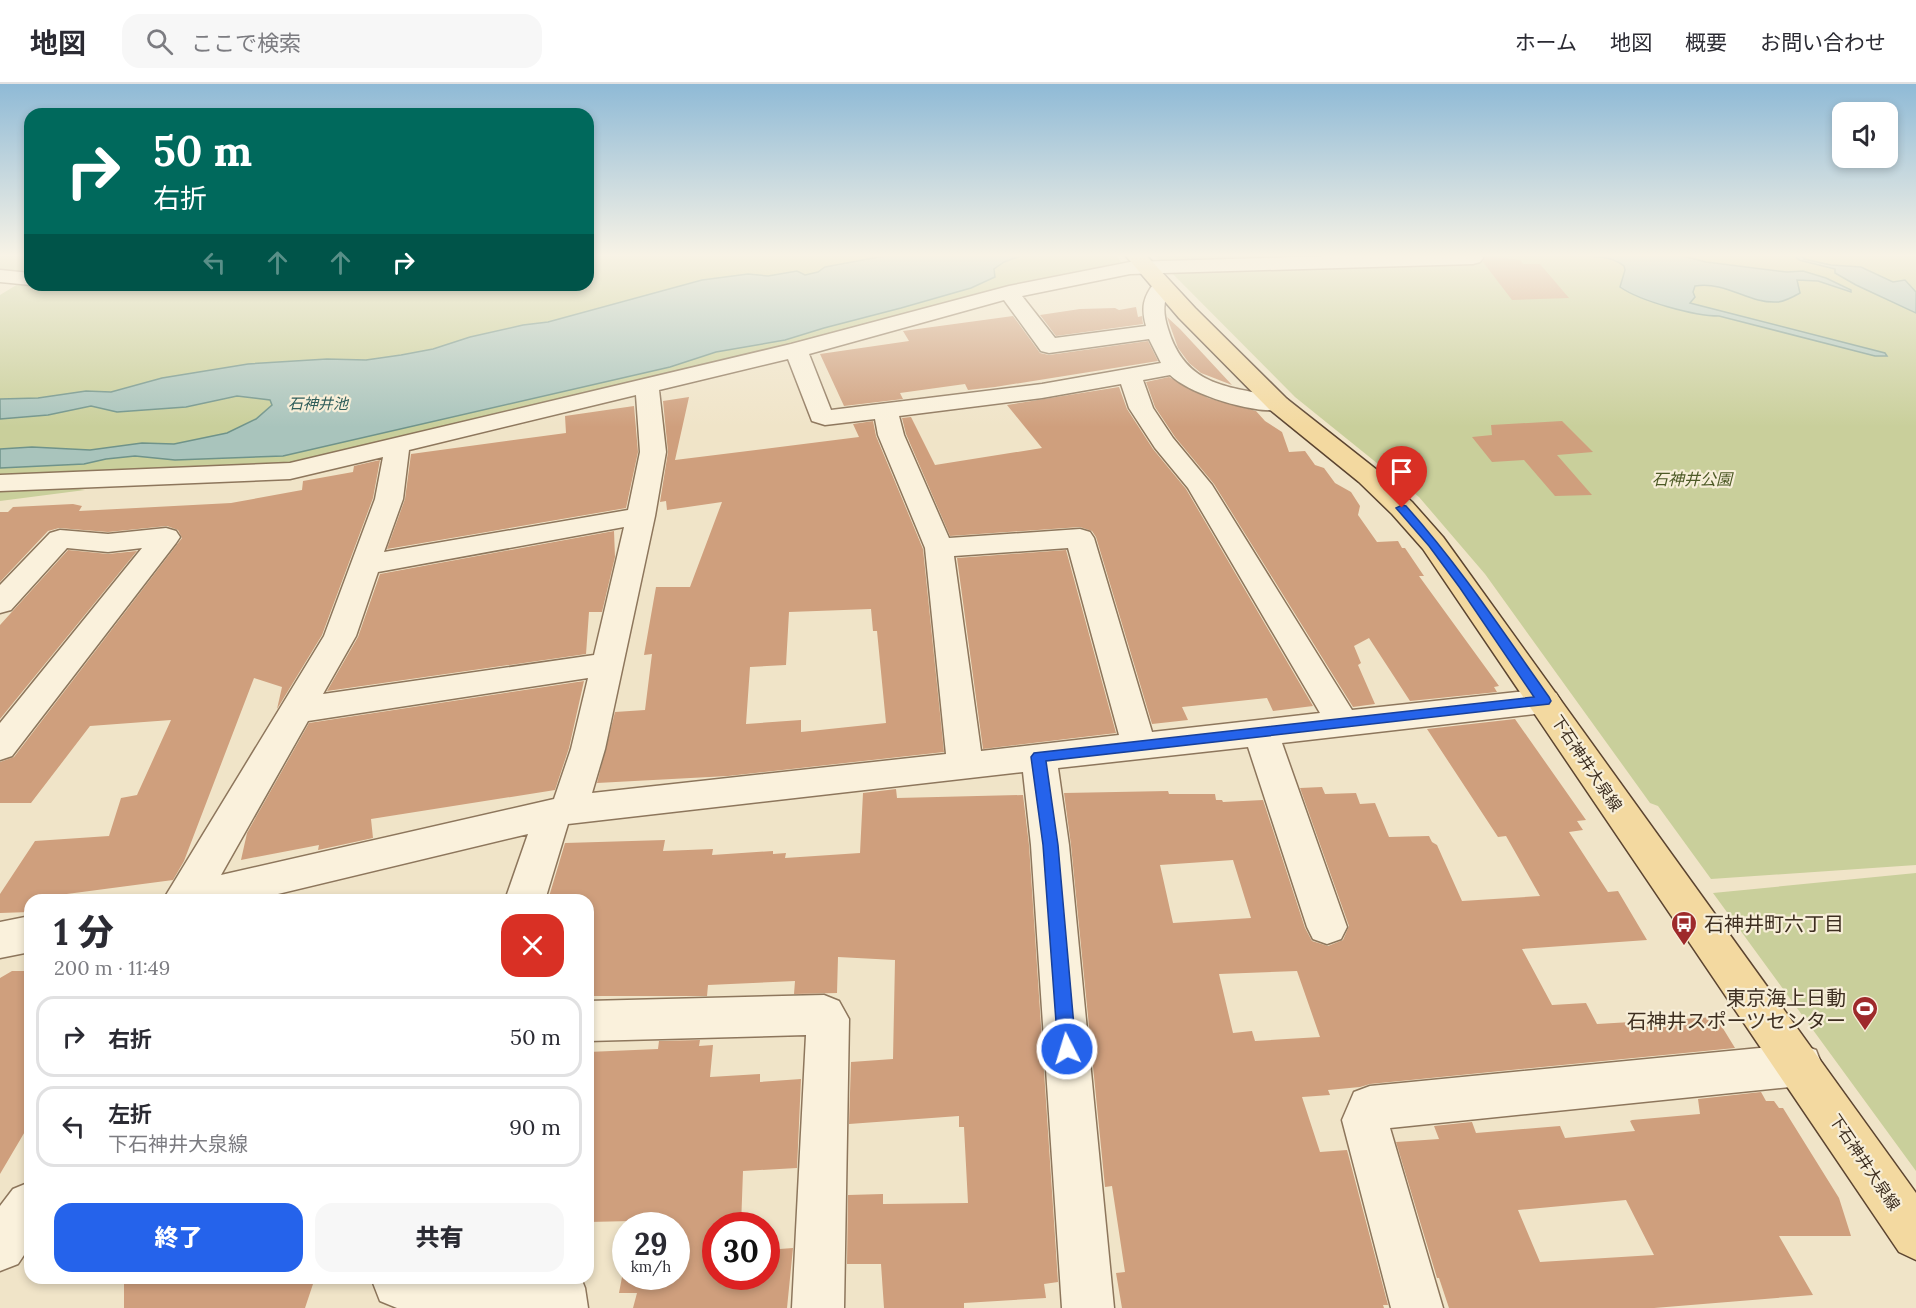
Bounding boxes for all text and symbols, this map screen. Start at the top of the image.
search box [122,14,542,68]
text: 地図 [30,25,86,61]
icon: search [143,25,176,58]
text: ここで検索 [191,29,301,57]
text: ホーム [1515,29,1577,56]
text: 地図 [1610,29,1652,56]
text: 概要 [1685,29,1727,56]
text: お問い合わせ [1760,29,1886,56]
map controls [1832,102,1898,168]
button: sound [1832,102,1898,168]
text: 50 m [153,124,252,178]
icon: right [54,132,132,210]
text: 右折 [153,181,207,215]
icon: left [198,246,231,279]
icon: ahead [261,246,294,279]
icon: ahead [324,246,357,279]
icon: right [387,246,420,279]
water label: 石神井池 [288,394,350,413]
pin [1376,446,1427,508]
icon: arrive [1385,455,1418,488]
park label: 石神井公園 [1652,469,1734,489]
street label: 下石神井大泉線 [1547,711,1627,815]
text: 1 分 [54,909,114,955]
bus stop icon: 石神井町六丁目 [1669,909,1699,947]
place label: 石神井町六丁目 [1704,911,1844,936]
button: close [501,914,564,977]
text: 200 m · 11:49 [54,955,170,980]
place label: 東京海上日動 石神井スポーツセンター [1626,985,1846,1033]
sports icon: 東京海上日動 石神井スポーツセンター [1850,994,1880,1032]
position arrow [1035,1017,1099,1081]
icon: right [57,1020,90,1053]
text: 50 m [510,1023,561,1051]
text: 右折 [108,1025,152,1053]
text: 左折 [108,1100,152,1128]
icon: left [57,1110,90,1143]
street label: 下石神井大泉線 [1825,1110,1905,1214]
text: 90 m [509,1113,561,1141]
text: 下石神井大泉線 [108,1131,248,1156]
button: 終了 [54,1203,303,1272]
button: 共有 [315,1203,564,1272]
speed limit sign: 30 [702,1212,780,1290]
text: 29 [634,1225,668,1263]
text: km/h [631,1257,671,1276]

